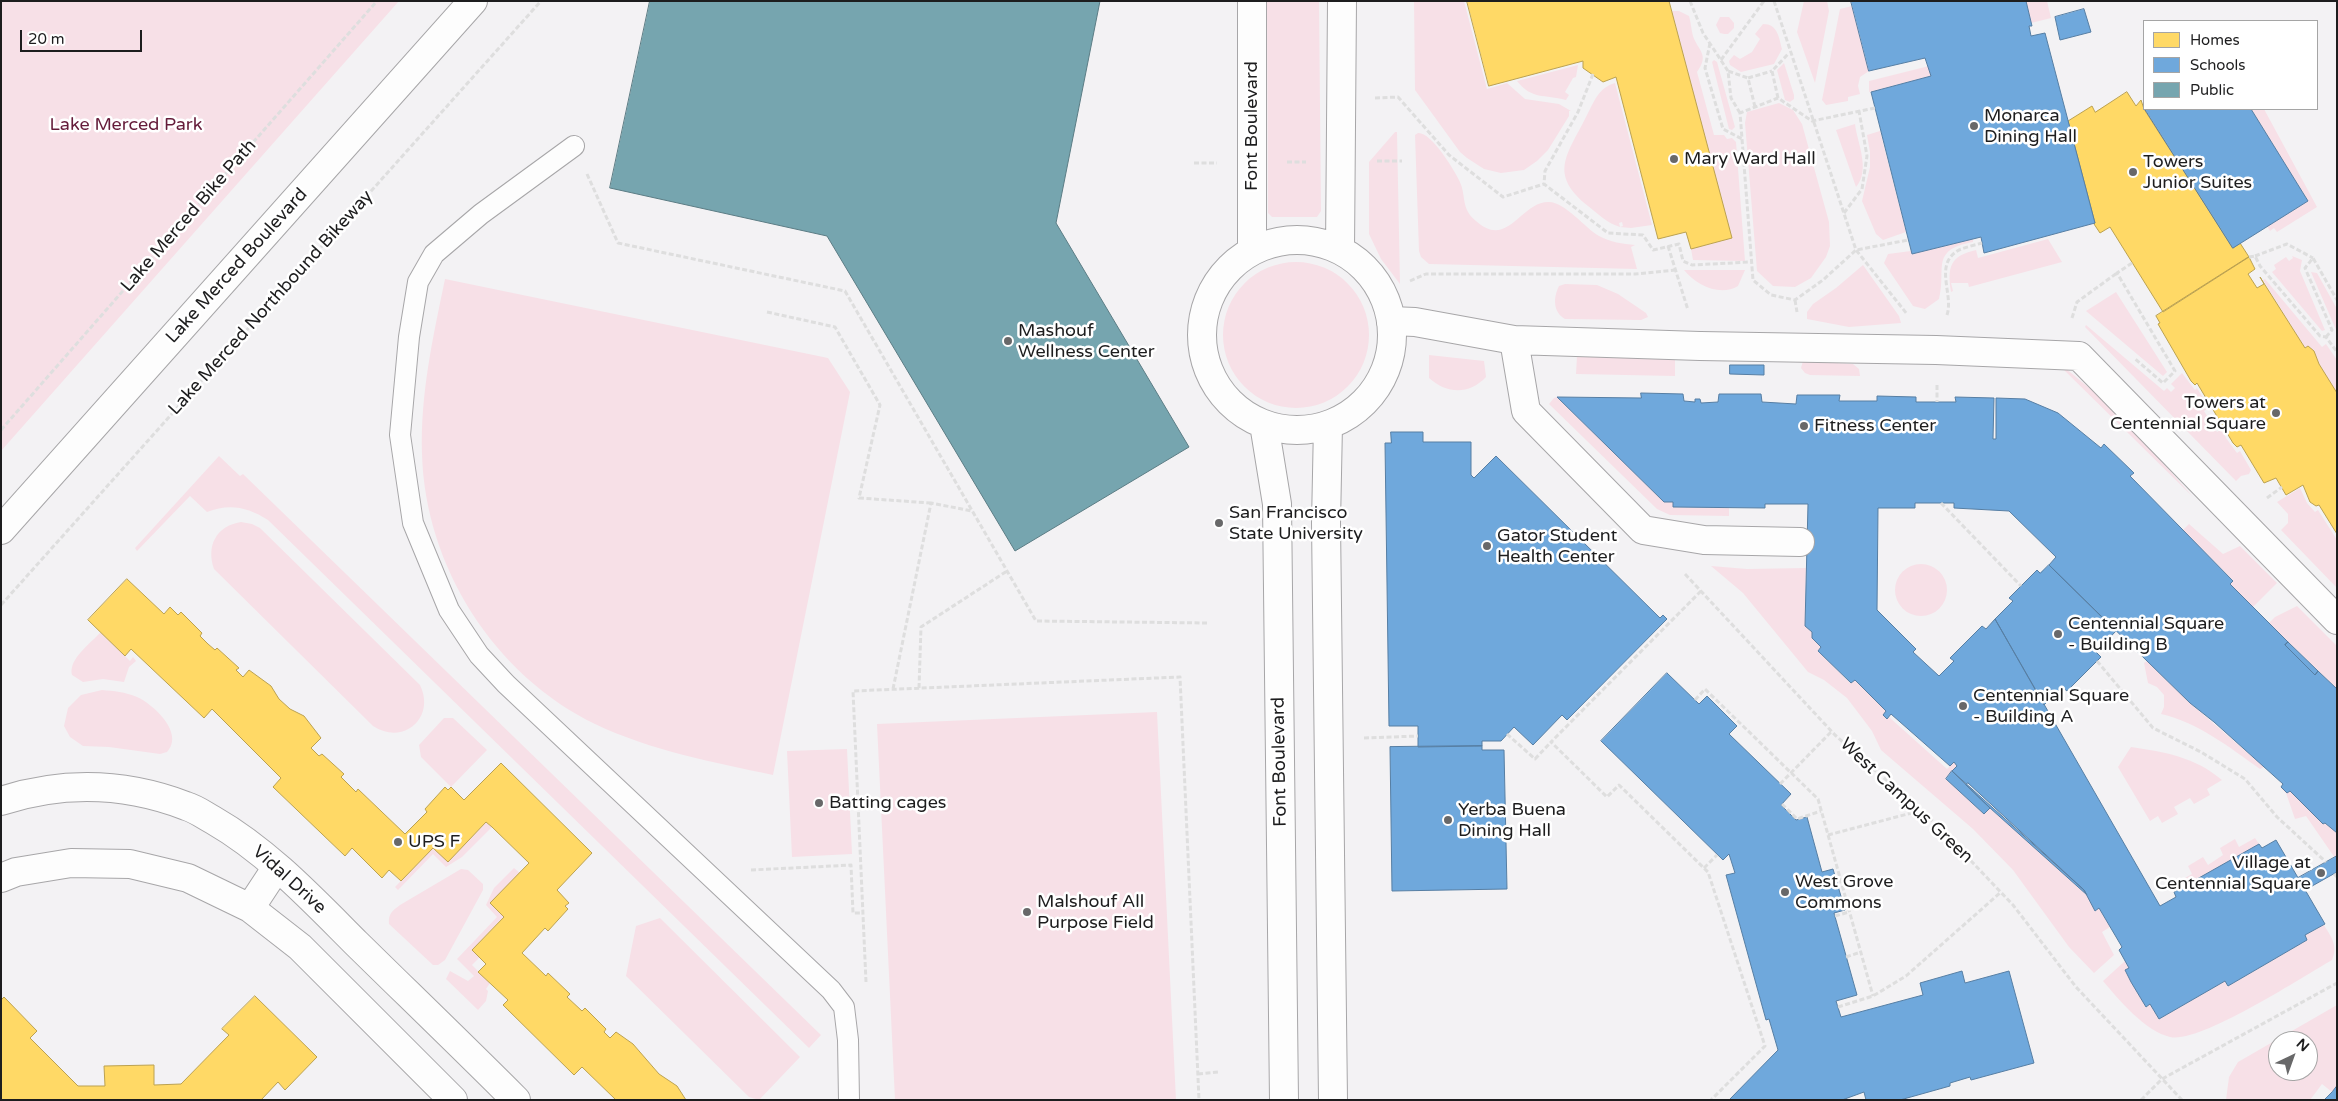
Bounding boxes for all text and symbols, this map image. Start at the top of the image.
scale bar [22,20,145,52]
legend [2143,20,2318,110]
text: 20 m [28,30,65,48]
text: Homes [2190,31,2240,49]
text: Schools [2190,56,2246,74]
street label: Font Boulevard [1241,61,1263,191]
text: Public [2190,81,2234,99]
place label: Monarca Dining Hall [1984,105,2077,148]
park label: Lake Merced Park [49,114,203,136]
marker: Monarca Dining Hall [1968,120,1980,132]
street label: Lake Merced Bike Path [117,135,261,297]
place label: Mary Ward Hall [1684,148,1816,170]
place label: Towers Junior Suites [2143,151,2252,193]
marker: Mary Ward Hall [1668,153,1680,165]
marker: Towers Junior Suites [2127,166,2139,178]
street label: Lake Merced Boulevard [162,184,312,348]
street label: Lake Merced Northbound Bikeway [164,186,378,420]
place label: Mashouf Wellness Center [1018,320,1155,362]
marker: Mashouf Wellness Center [1002,335,1014,347]
place label: Towers at Centennial Square [2110,392,2266,434]
marker: Towers at Centennial Square [2270,407,2282,419]
place label: Fitness Center [1814,415,1936,437]
marker: Fitness Center [1798,420,1810,432]
place label: San Francisco State University [1229,502,1363,544]
marker: San Francisco State University [1213,517,1225,529]
place label: Gator Student Health Center [1497,525,1617,568]
marker: Gator Student Health Center [1481,540,1493,552]
place label: Centennial Square - Building B [2068,613,2224,656]
marker: Centennial Square - Building B [2052,628,2064,640]
place label: Centennial Square - Building A [1973,685,2129,728]
street label: Font Boulevard [1268,697,1292,827]
marker: Centennial Square - Building A [1957,700,1969,712]
street label: West Campus Green [1835,734,1977,868]
place label: Batting cages [829,792,947,814]
marker: Batting cages [813,797,825,809]
place label: Yerba Buena Dining Hall [1458,799,1566,842]
marker: Yerba Buena Dining Hall [1442,814,1454,826]
place label: UPS F [408,831,460,853]
marker: UPS F [392,836,404,848]
street label: Vidal Drive [248,841,330,919]
place label: Village at Centennial Square [2155,852,2311,894]
marker: Village at Centennial Square [2315,867,2327,879]
place label: West Grove Commons [1795,871,1893,914]
marker: West Grove Commons [1779,886,1791,898]
place label: Malshouf All Purpose Field [1037,891,1154,934]
marker: Malshouf All Purpose Field [1021,906,1033,918]
north arrow [2268,1031,2318,1081]
text: N [2293,1035,2313,1055]

